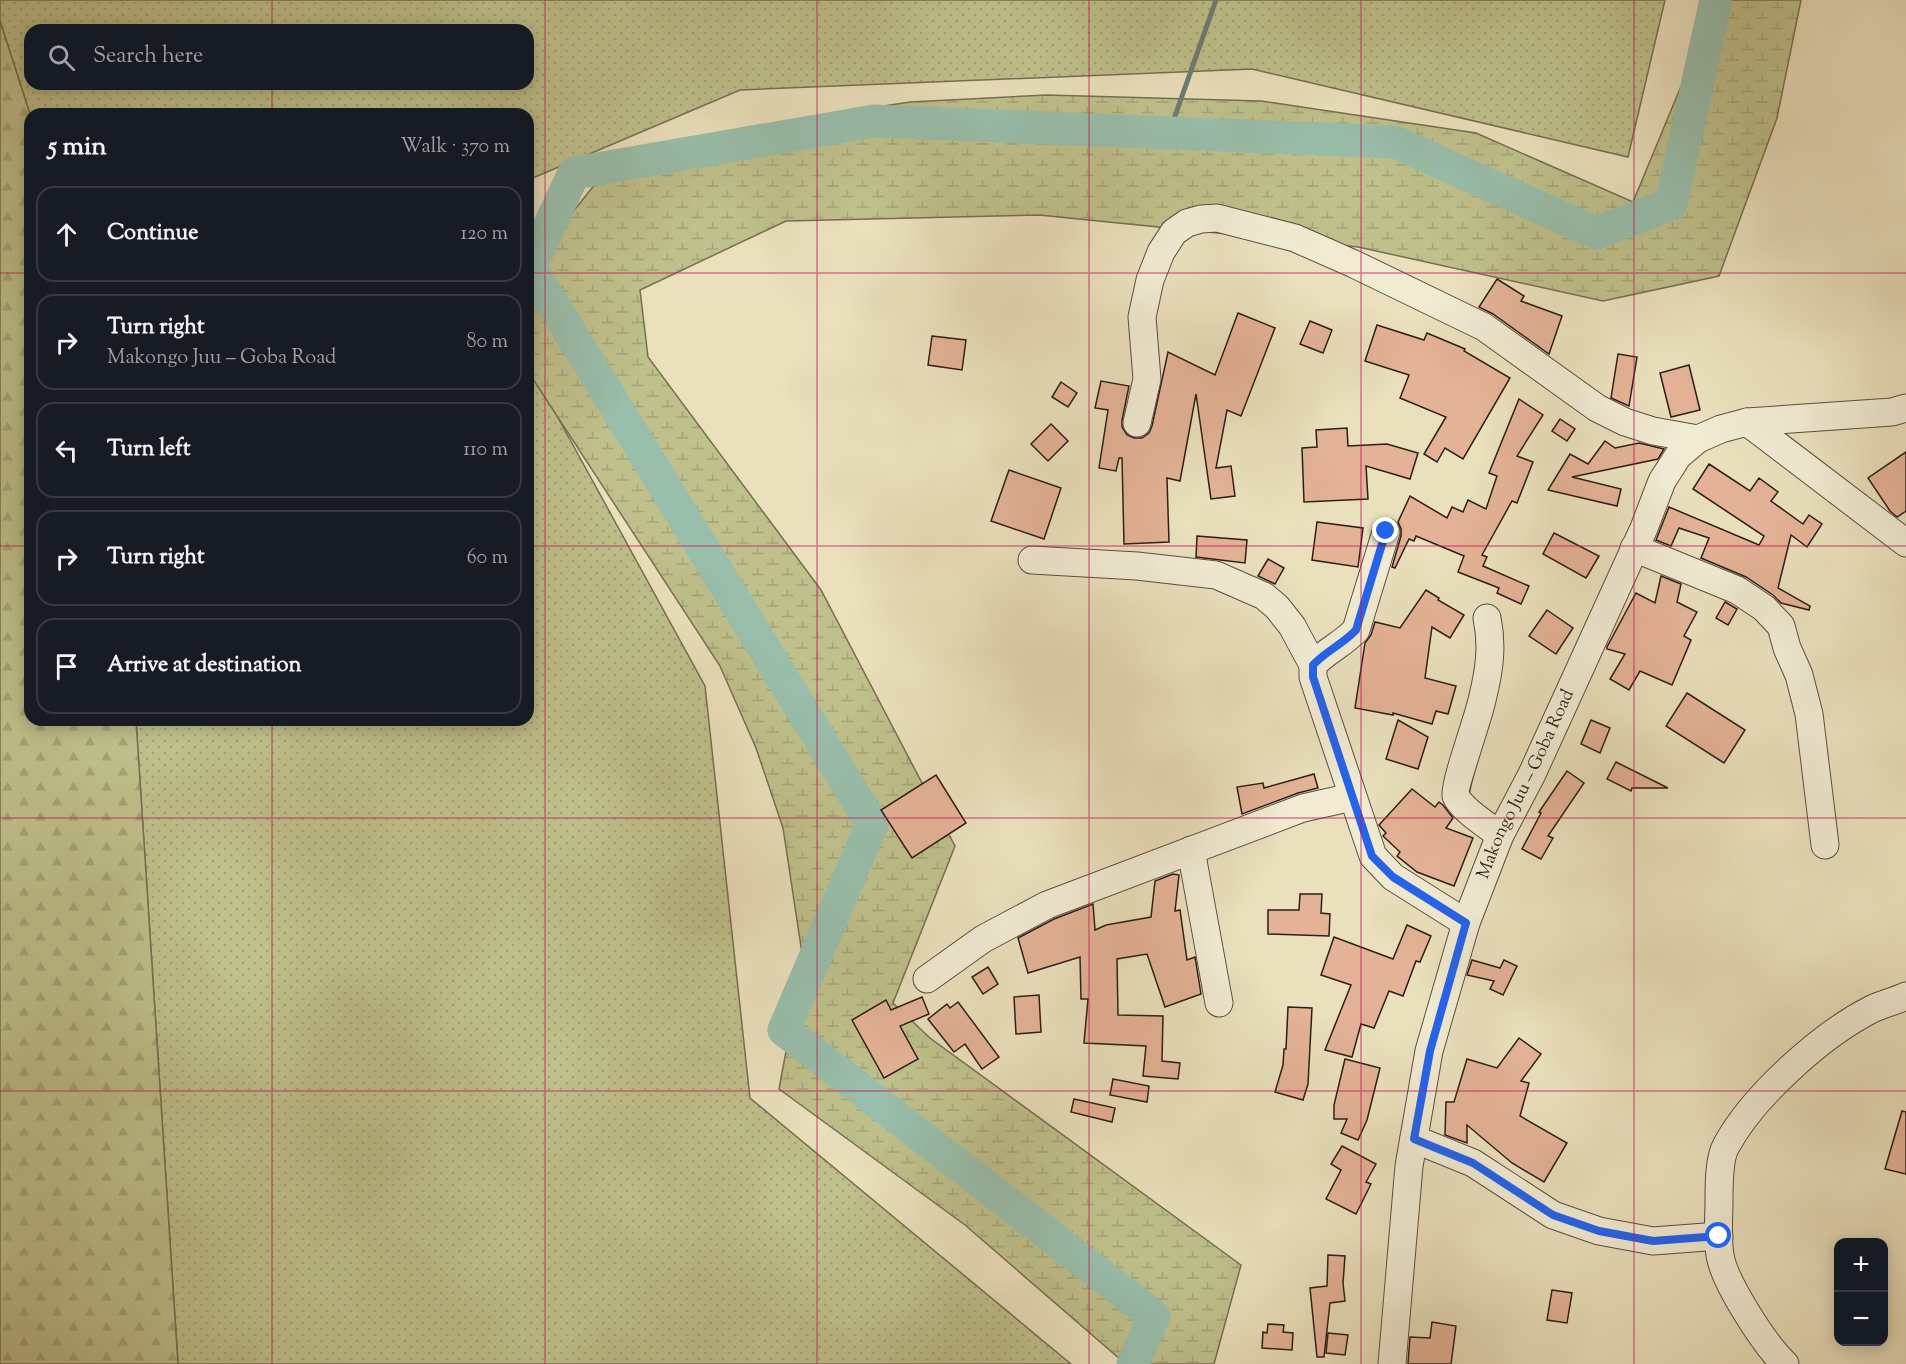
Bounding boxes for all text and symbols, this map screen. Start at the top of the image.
search box [24,24,534,90]
icon: search [45,41,78,74]
text: Search here [93,41,203,73]
text: 5 min [48,129,107,166]
text: Walk · 370 m [400,133,510,162]
icon: ahead [50,218,83,251]
text: Continue [107,218,198,250]
text: 120 m [460,220,508,249]
text: Turn right [107,312,204,344]
icon: right [50,326,83,359]
text: 80 m [467,328,508,357]
text: Makongo Juu – Goba Road [107,344,336,373]
icon: left [50,434,83,467]
text: Turn left [107,434,190,466]
text: 110 m [463,436,508,465]
route end [1372,517,1398,543]
icon: right [50,542,83,575]
text: Turn right [107,542,204,574]
text: 60 m [467,544,508,573]
icon: arrive [50,650,83,683]
text: Arrive at destination [107,650,302,682]
street label: Makongo Juu – Goba Road [1471,685,1582,883]
route start [1705,1222,1731,1248]
map controls [1834,1238,1888,1346]
button: + [1834,1238,1888,1292]
button: − [1834,1292,1888,1346]

